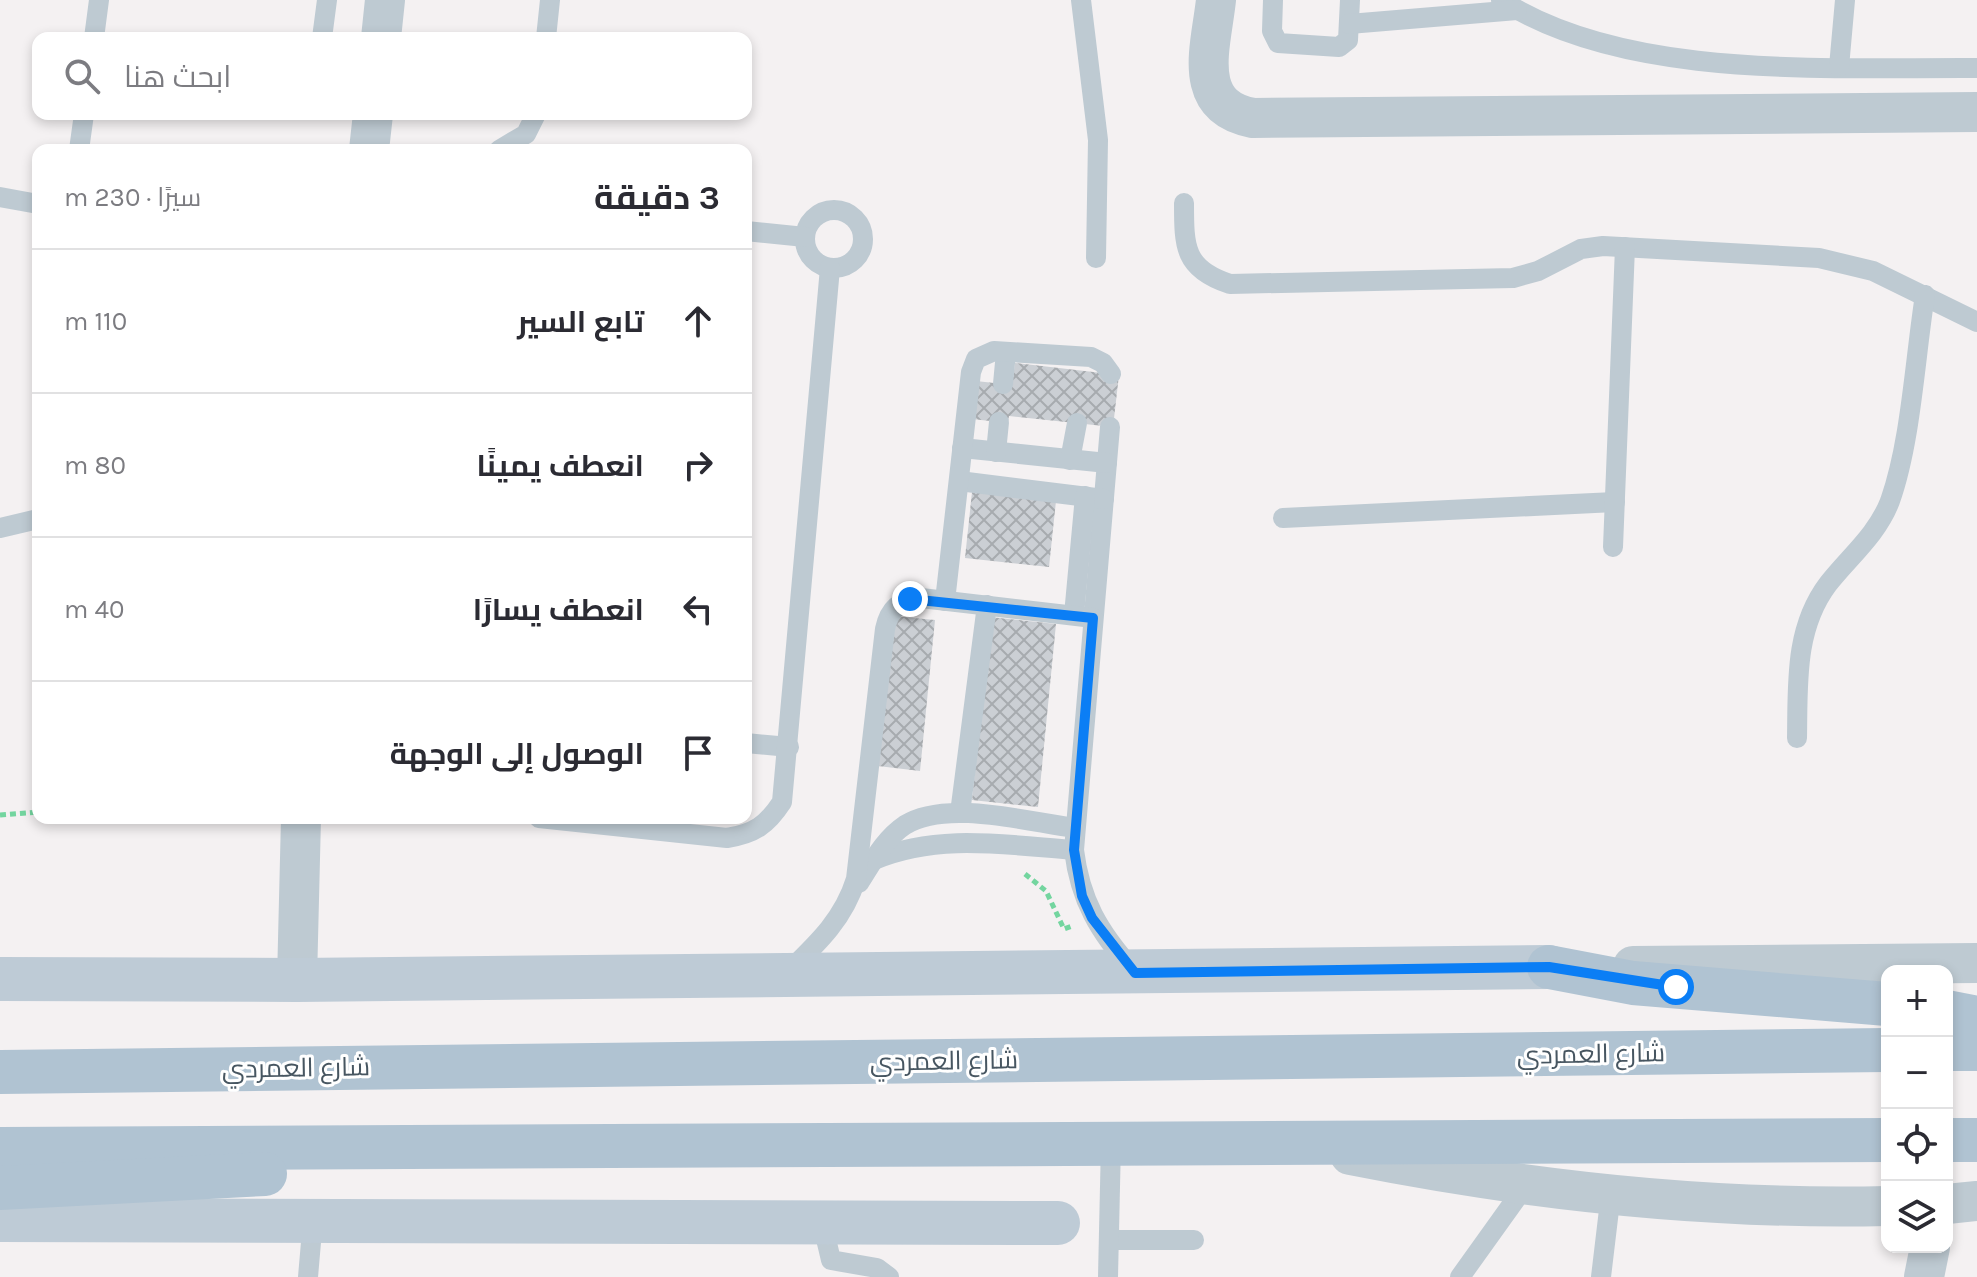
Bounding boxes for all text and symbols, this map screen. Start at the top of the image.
search box [32,32,752,120]
icon: search [60,54,104,98]
text: ابحث هنا [124,59,231,95]
text: 3 دقيقة [594,178,720,218]
text: سيرًا · 230 m [64,182,201,213]
icon: ahead [676,299,720,343]
text: تابع السير [517,304,644,340]
text: 110 m [64,306,127,337]
icon: right [676,443,720,487]
text: انعطف يمينًا [476,448,644,484]
text: 80 m [64,450,126,481]
route end [892,581,928,617]
icon: left [676,587,720,631]
text: انعطف يسارًا [473,592,644,628]
text: 40 m [64,594,124,625]
icon: arrive [676,731,720,775]
text: الوصول إلى الوجهة [390,736,644,772]
map controls [1881,965,1953,1253]
button: + [1881,965,1953,1037]
route start [1658,969,1694,1005]
street label: شارع العمردي [1517,1037,1666,1075]
button: − [1881,1037,1953,1109]
street label: شارع العمردي [870,1044,1019,1082]
street label: شارع العمردي [222,1051,371,1089]
button: locate [1881,1109,1953,1181]
button: layers [1881,1181,1953,1253]

